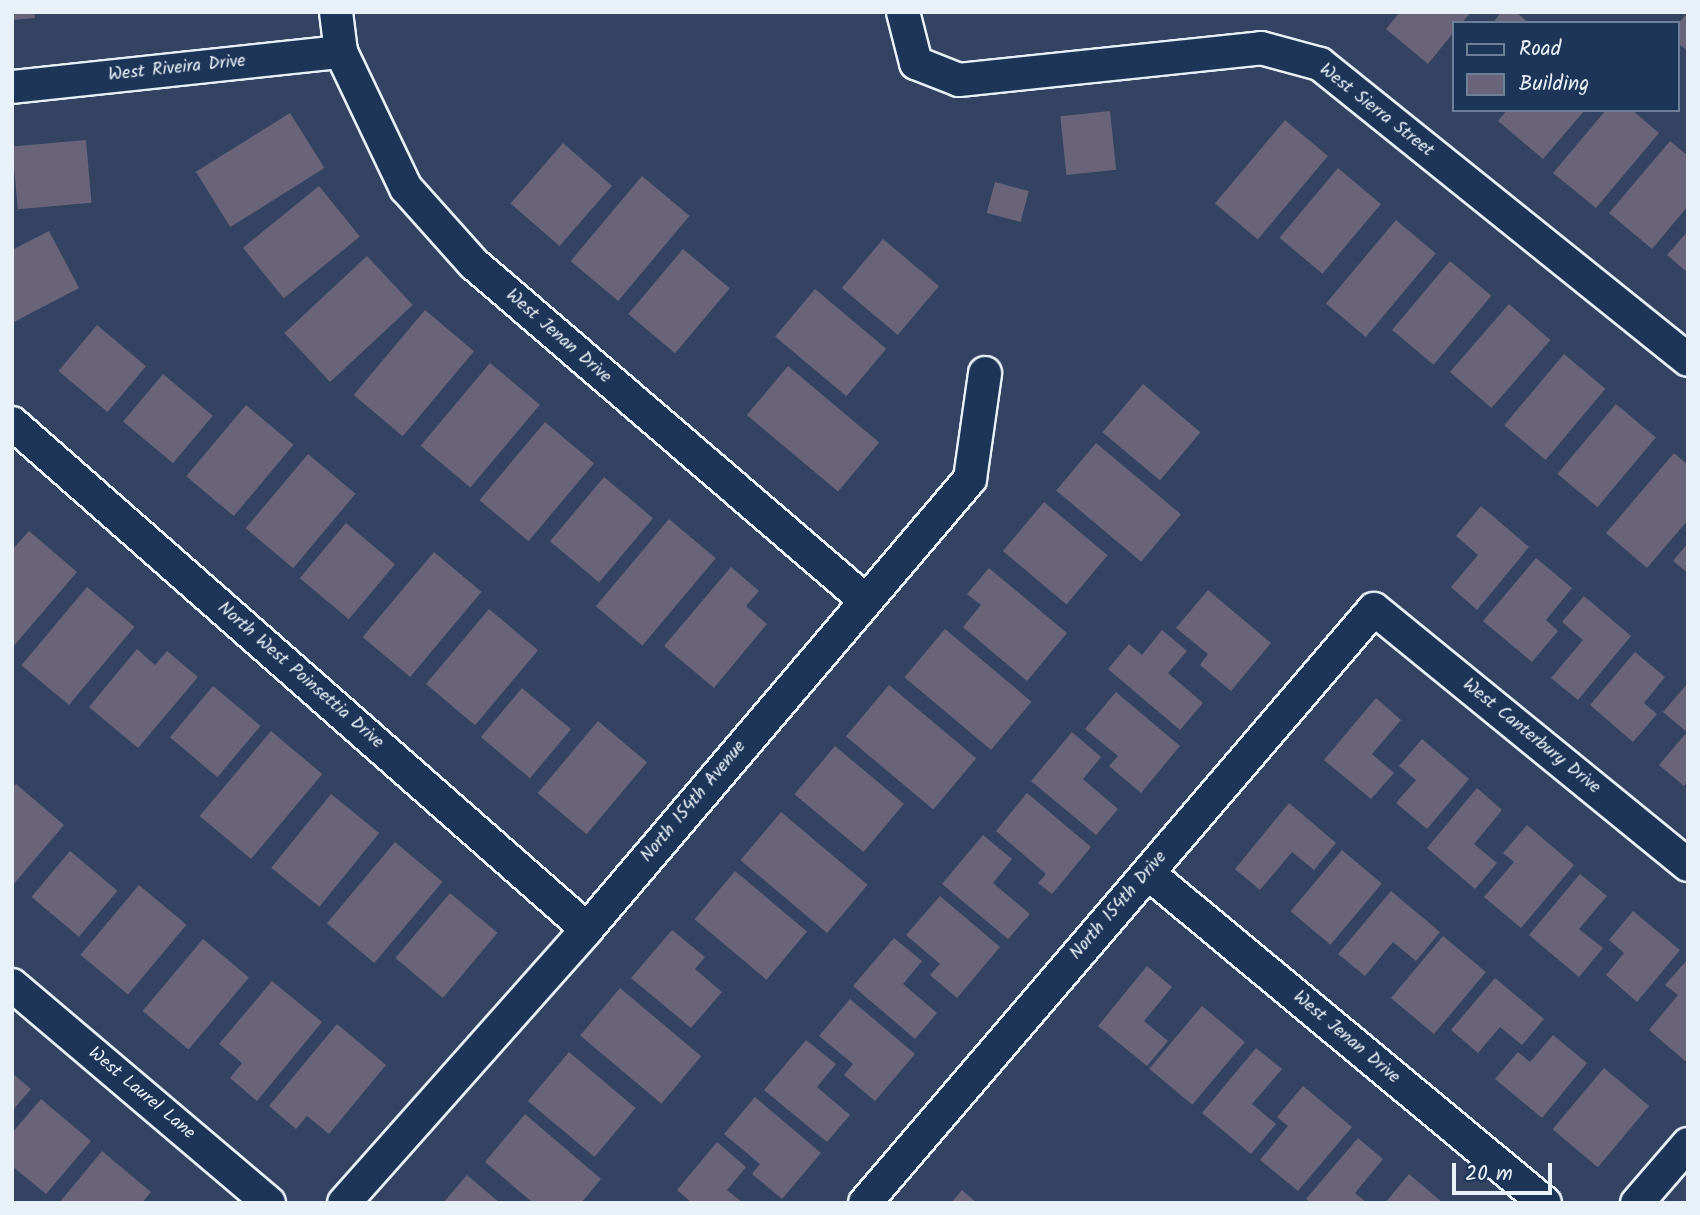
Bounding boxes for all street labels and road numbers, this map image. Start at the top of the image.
street label: West Riveira Drive [107,51,247,87]
street label: West Sierra Street [1315,60,1437,162]
street label: West Jenan Drive [501,285,615,389]
street label: North West Poinsettia Drive [212,598,388,754]
street label: West Canterbury Drive [1458,675,1604,799]
street label: North 154th Avenue [637,737,751,867]
street label: North 154th Drive [1066,847,1172,965]
street label: West Jenan Drive [1288,987,1404,1089]
street label: West Laurel Lane [83,1043,199,1145]

